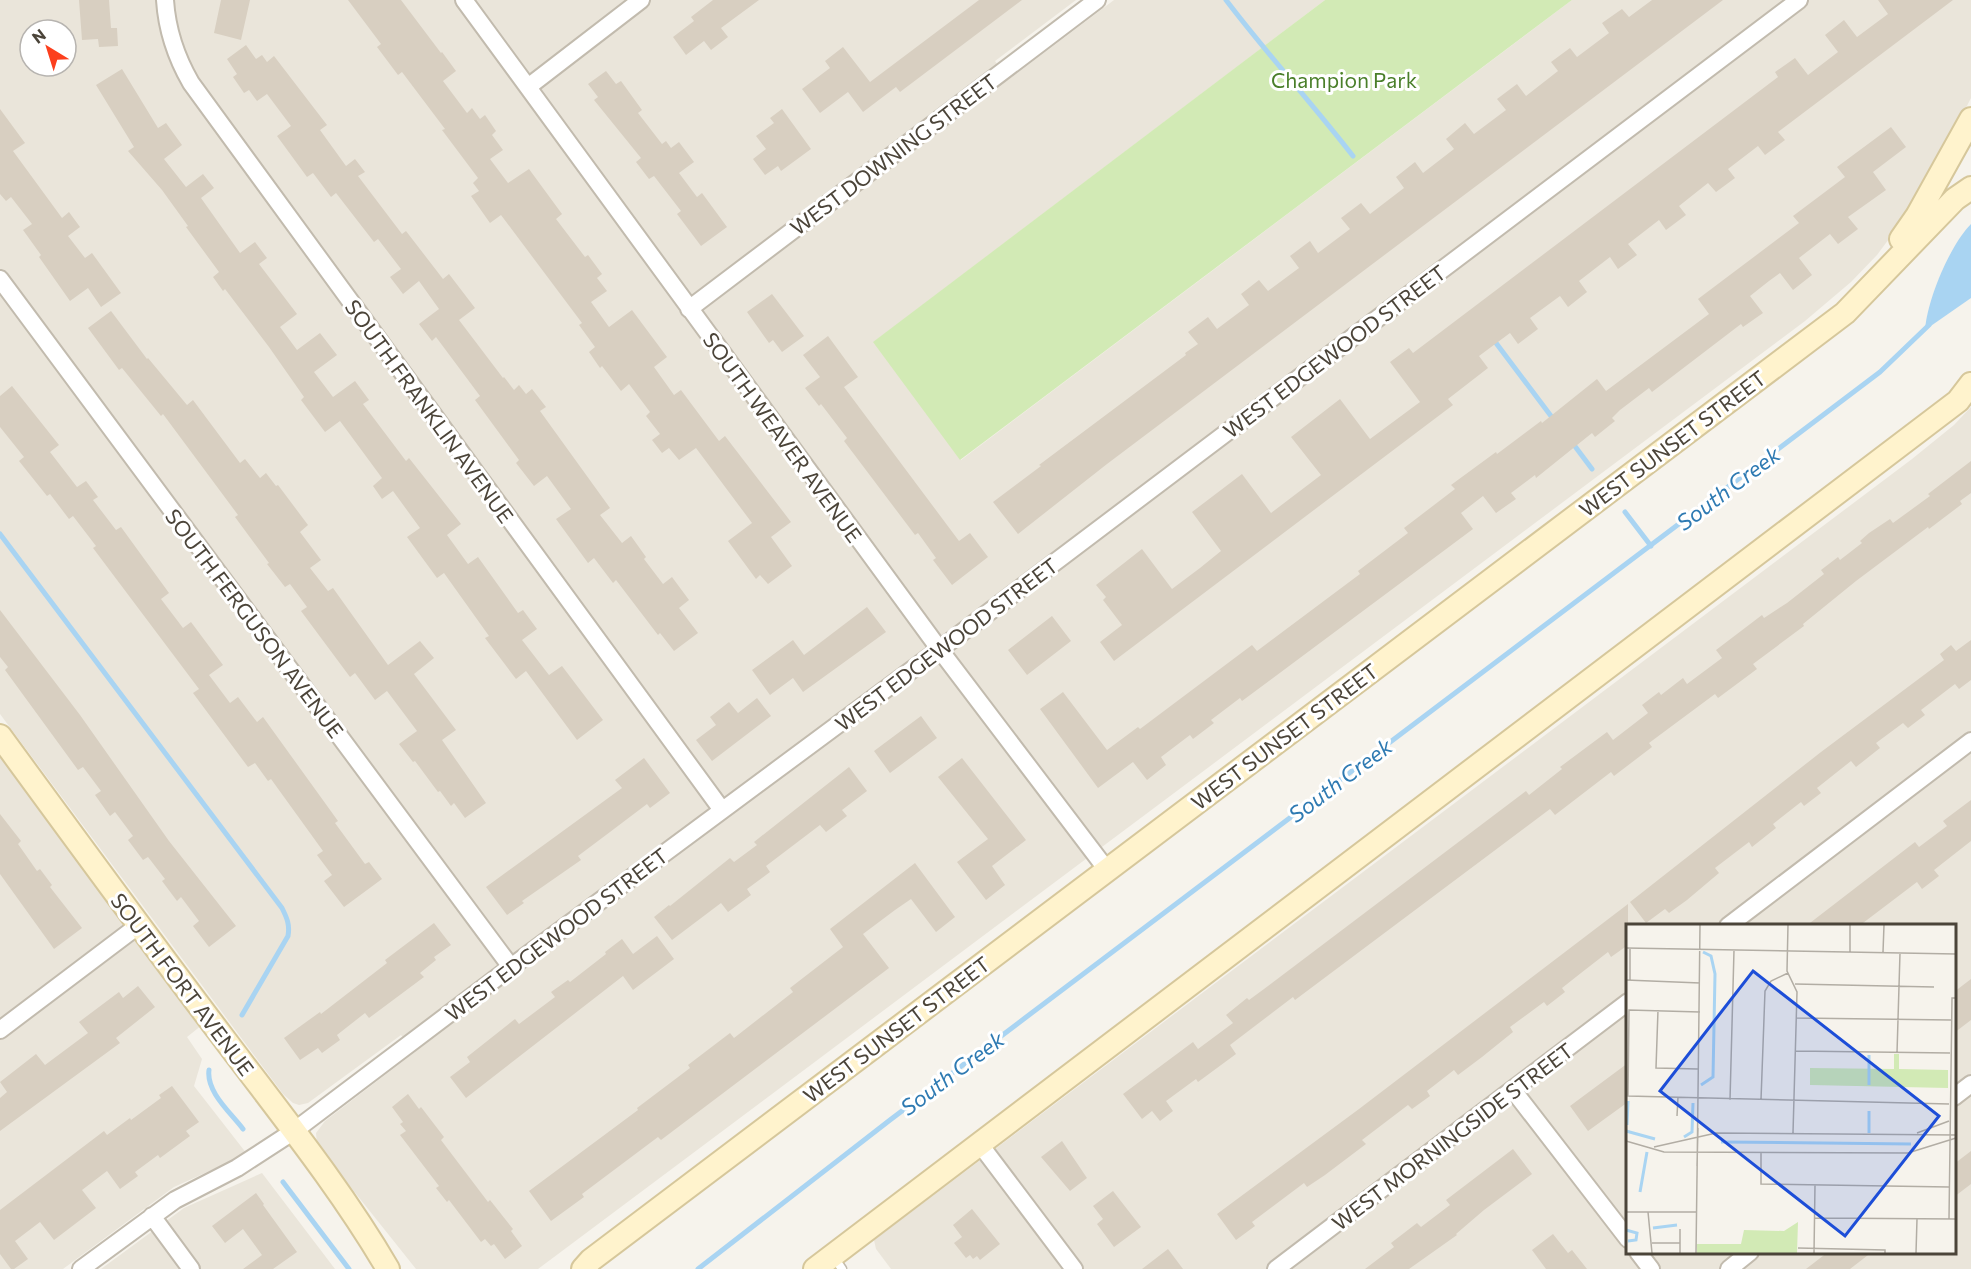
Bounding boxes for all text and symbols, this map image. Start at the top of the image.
north arrow [18,18,78,78]
text: N [28,25,49,47]
park label: Champion Park [1271,67,1417,92]
street label: WEST DOWNING STREET [785,68,1001,240]
street label: WEST EDGEWOOD STREET [1218,259,1450,443]
street label: SOUTH FRANKLIN AVENUE [341,295,519,527]
street label: SOUTH WEAVER AVENUE [698,327,868,547]
street label: WEST SUNSET STREET [1574,365,1770,521]
water label: South Creek [1671,440,1786,536]
street label: SOUTH FERGUSON AVENUE [161,504,349,742]
street label: WEST EDGEWOOD STREET [830,552,1062,736]
street label: WEST SUNSET STREET [1186,658,1382,814]
water label: South Creek [1283,732,1398,828]
street label: WEST EDGEWOOD STREET [440,842,672,1026]
street label: SOUTH FORT AVENUE [106,888,260,1080]
inset map [1626,924,1956,1254]
street label: WEST SUNSET STREET [798,951,994,1107]
water label: South Creek [895,1025,1010,1121]
street label: WEST MORNINGSIDE STREET [1327,1037,1577,1235]

